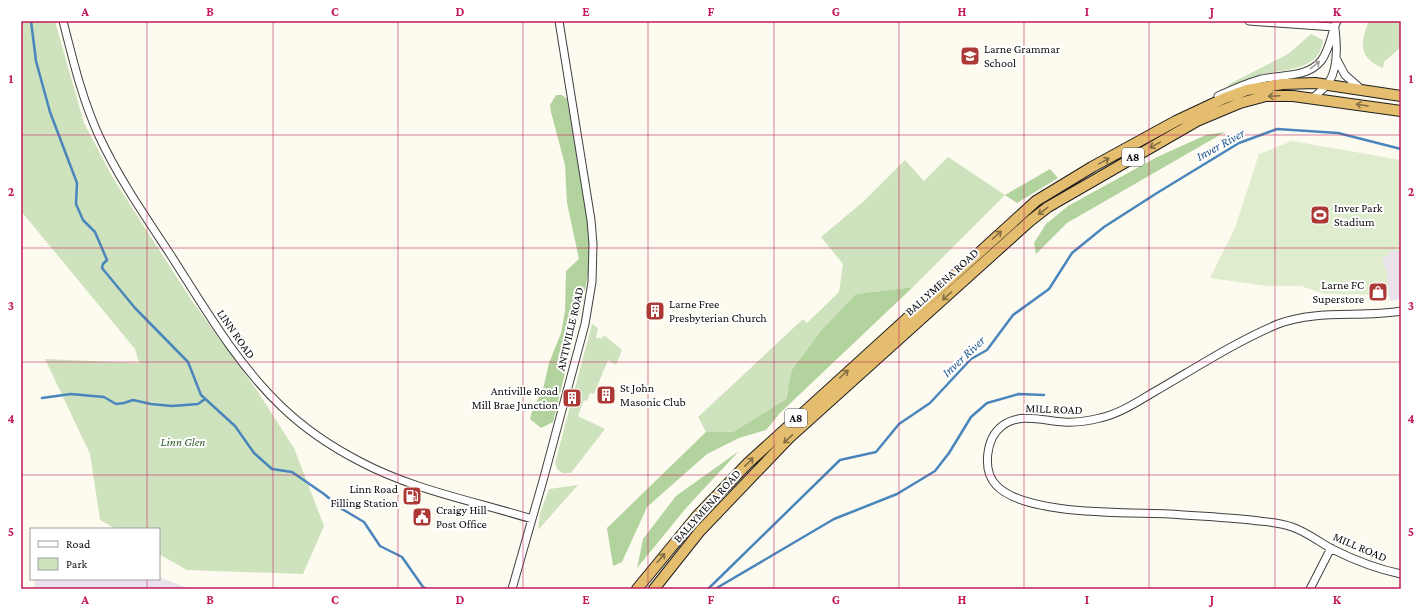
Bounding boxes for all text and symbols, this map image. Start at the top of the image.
text: A [80,4,89,19]
text: B [206,4,214,19]
text: C [331,4,339,19]
text: D [456,4,465,19]
text: E [582,4,590,19]
text: F [708,4,715,19]
text: G [832,4,840,19]
text: H [958,4,967,19]
text: I [1085,4,1089,19]
text: J [1208,4,1214,19]
text: K [1333,4,1342,19]
place label: Larne Grammar School [984,42,1061,70]
school or university icon: Larne Grammar School [959,45,981,67]
one-way arrow [1309,61,1320,70]
text: 1 [9,71,14,86]
text: 1 [1409,71,1414,86]
one-way arrow [1268,92,1281,99]
one-way arrow [1356,101,1369,109]
water label: Inver River [1193,125,1248,164]
one-way arrow [1149,142,1161,149]
road number: A8 [1122,148,1144,166]
one-way arrow [1098,156,1110,164]
text: 2 [8,184,15,199]
text: 2 [1408,184,1415,199]
place label: Inver Park Stadium [1334,201,1383,229]
sports icon: Inver Park Stadium [1309,204,1331,226]
one-way arrow [1037,207,1048,215]
one-way arrow [992,231,1002,240]
street label: BALLYMENA ROAD [902,245,982,319]
place label: Larne FC Superstore [1312,278,1364,306]
shop icon: Larne FC Superstore [1367,281,1389,303]
street label: ANTIVILLE ROAD [554,286,586,372]
one-way arrow [942,291,952,300]
place label: Larne Free Presbyterian Church [669,297,767,325]
text: 3 [8,298,14,313]
text: 3 [1408,298,1414,313]
building icon: Larne Free Presbyterian Church [644,300,666,322]
street label: LINN ROAD [214,307,258,361]
water label: Inver River [939,332,988,380]
one-way arrow [839,370,850,379]
place label: St John Masonic Club [620,381,686,409]
place label: Antiville Road Mill Brae Junction [472,384,559,412]
building icon: St John Masonic Club [595,384,617,406]
building icon: Antiville Road Mill Brae Junction [561,387,583,409]
street label: MILL ROAD [1025,401,1083,417]
road number: A8 [785,409,807,427]
text: 4 [7,411,15,426]
text: 4 [1407,411,1415,426]
one-way arrow [783,434,793,444]
park label: Linn Glen [161,435,205,449]
one-way arrow [744,458,754,467]
street label: BALLYMENA ROAD [670,466,744,546]
place label: Linn Road Filling Station [330,482,399,510]
fuel station icon: Linn Road Filling Station [401,485,423,507]
place label: Craigy Hill Post Office [436,503,487,531]
public building icon: Craigy Hill Post Office [411,506,433,528]
text: 5 [8,524,14,539]
text: 5 [1408,524,1414,539]
legend [30,528,160,580]
street label: MILL ROAD [1331,529,1389,565]
text: Road [66,537,91,551]
one-way arrow [657,553,666,564]
text: Park [66,557,88,571]
text: A [80,592,89,607]
text: B [206,592,214,607]
text: C [331,592,339,607]
text: D [456,592,465,607]
text: E [582,592,590,607]
text: F [708,592,715,607]
text: G [832,592,840,607]
text: H [958,592,967,607]
text: I [1085,592,1089,607]
text: J [1208,592,1214,607]
text: K [1333,592,1342,607]

